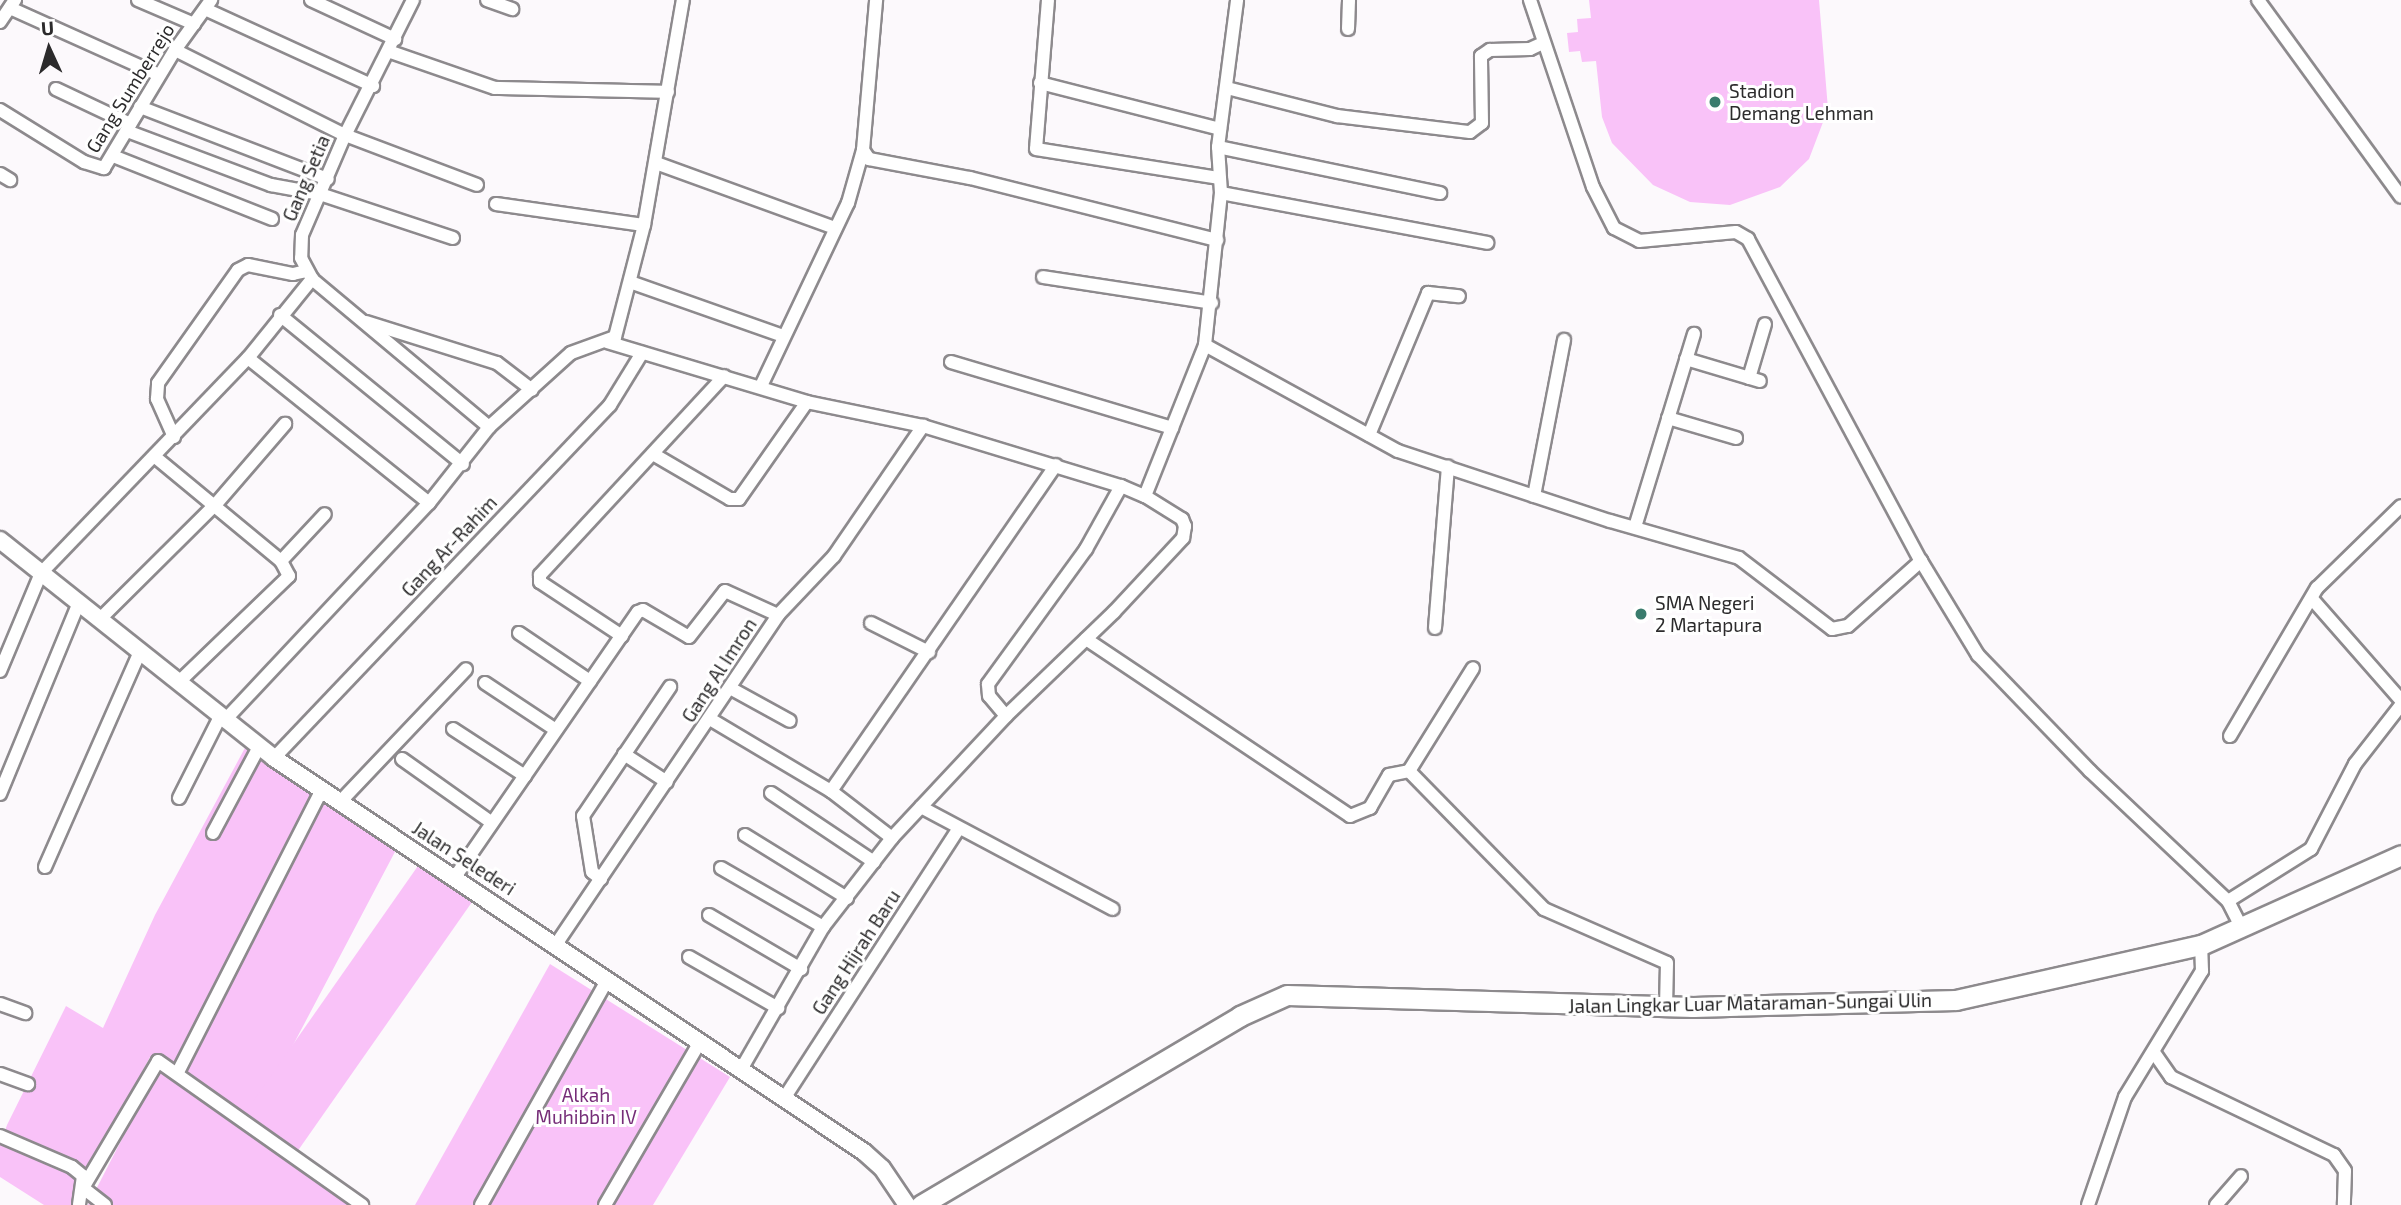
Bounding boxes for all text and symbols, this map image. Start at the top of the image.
north arrow [14,14,84,84]
text: U [40,16,55,39]
street label: Gang Sumberrejo [81,19,179,157]
place label: Stadion Demang Lehman [1729,80,1874,124]
marker: Stadion Demang Lehman [1707,94,1723,110]
street label: Gang Setia [278,131,334,225]
street label: Gang Ar-Rahim [396,491,502,601]
place label: SMA Negeri 2 Martapura [1655,592,1762,636]
marker: SMA Negeri 2 Martapura [1633,606,1649,622]
street label: Gang Al Imron [677,613,761,727]
street label: Jalan Selederi [408,816,520,900]
street label: Gang Hijrah Baru [807,885,905,1019]
street label: Jalan Lingkar Luar Mataraman-Sungai Ulin [1567,988,1933,1018]
park label: Alkah Muhibbin IV [535,1084,637,1128]

